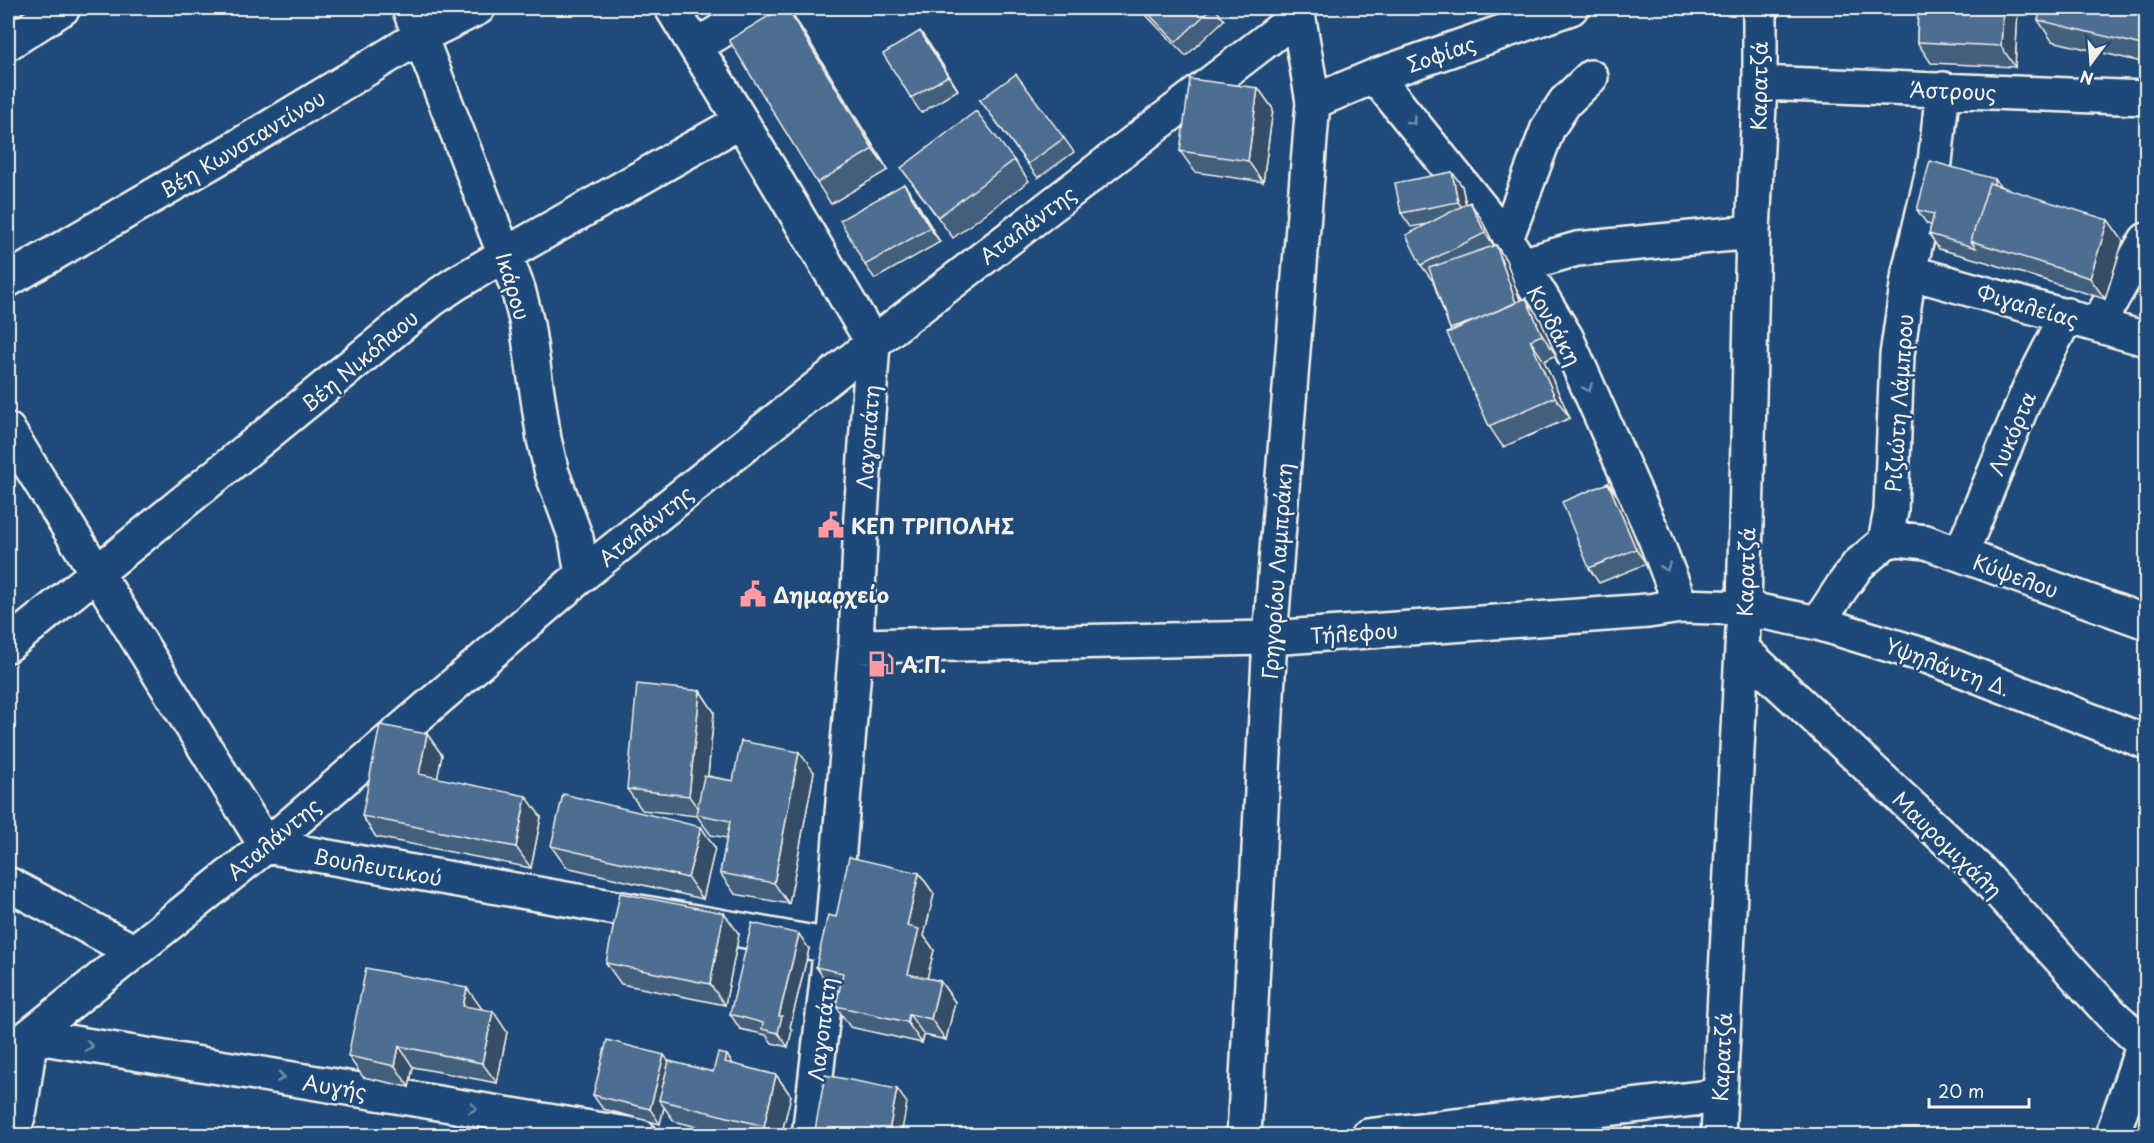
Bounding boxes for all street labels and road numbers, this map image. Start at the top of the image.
street label: Σοφίας [1402,26,1480,80]
street label: Καρατζά [1741,41,1775,131]
street label: Άστρους [1909,72,1997,108]
street label: Βέη Κωνσταντίνου [153,81,331,205]
street label: Αταλάντης [972,177,1082,271]
street label: Ικάρου [489,248,539,324]
street label: Φιγαλείας [1973,275,2083,335]
street label: Κονδάκη [1520,279,1590,371]
street label: Βέη Νικόλαου [293,301,425,419]
street label: Ριζιώτη Λάμπρου [1876,313,1920,493]
street label: Λαγοπάτη [847,384,887,490]
street label: Λυκόρτα [1979,386,2043,480]
street label: Γρηγορίου Λαμπράκη [1252,462,1300,680]
street label: Αταλάντης [591,477,699,573]
street label: Καρατζά [1727,527,1763,617]
street label: Κύψελου [1969,545,2063,605]
street label: Τήλεφου [1309,613,1399,651]
street label: Υψηλάντη Δ. [1881,629,2015,703]
street label: Μαυρομιχάλη [1886,783,2010,905]
street label: Αταλάντης [219,789,327,887]
street label: Βουλευτικού [311,839,445,893]
street label: Λαγοπάτη [799,975,843,1083]
street label: Καρατζά [1703,1011,1739,1102]
street label: Αυγής [301,1065,369,1107]

